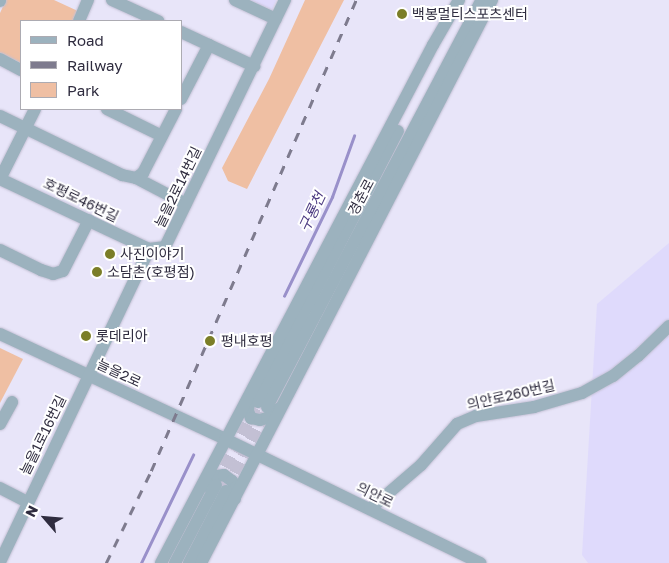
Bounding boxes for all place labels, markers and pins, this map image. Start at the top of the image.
place label: 백봉멀티스포츠센터 [412,6,528,22]
marker: 백봉멀티스포츠센터 [396,8,408,20]
place label: 사진이야기 [120,246,184,262]
marker: 사진이야기 [104,248,116,260]
place label: 소담촌(호평점) [107,264,195,280]
marker: 소담촌(호평점) [91,266,103,278]
place label: 롯데리아 [96,328,148,344]
marker: 롯데리아 [80,330,92,342]
place label: 평내호평 [221,333,273,349]
marker: 평내호평 [203,334,217,348]

